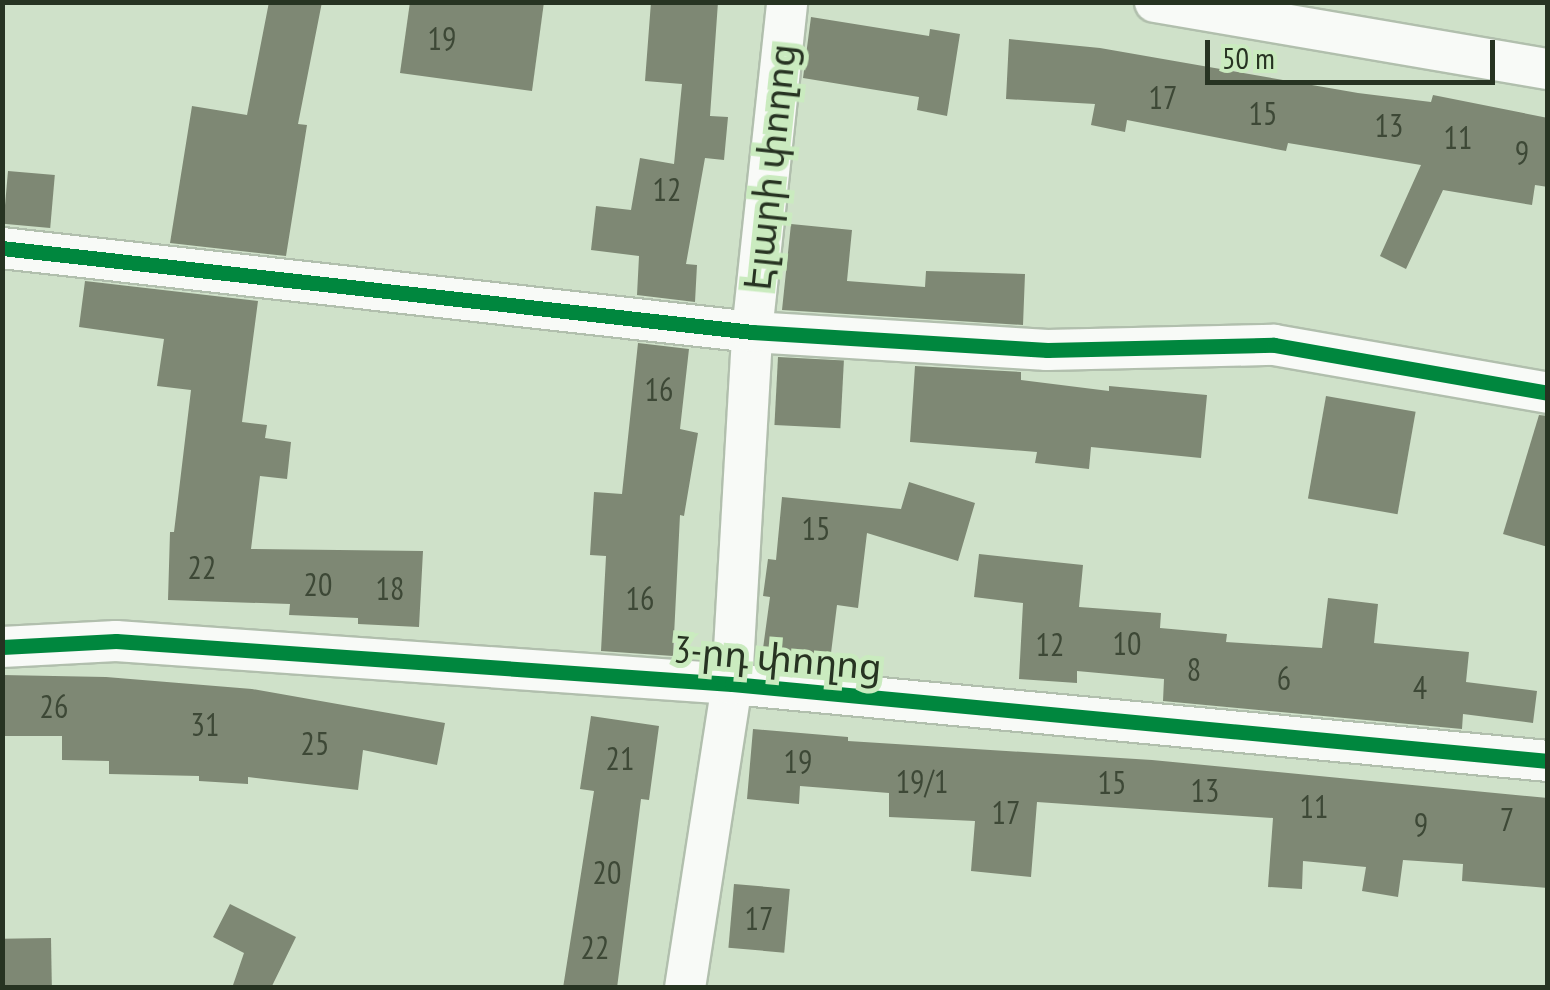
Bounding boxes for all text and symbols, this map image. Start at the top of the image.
house number: 19 [428,19,456,57]
scale bar [1210,20,1500,82]
text: 50 m [1222,38,1275,77]
street label: Էլարի փողոց [733,41,805,293]
house number: 17 [1149,78,1177,116]
house number: 15 [1249,94,1277,132]
house number: 13 [1375,106,1403,144]
house number: 11 [1444,118,1472,156]
house number: 9 [1515,133,1529,171]
house number: 12 [653,170,681,208]
house number: 16 [645,370,673,408]
house number: 15 [802,509,830,547]
house number: 22 [188,548,216,586]
house number: 20 [304,565,332,603]
house number: 18 [376,569,404,607]
house number: 16 [626,579,654,617]
house number: 10 [1113,624,1141,662]
street label: 3-րդ փողոց [672,625,884,689]
house number: 12 [1036,625,1064,663]
house number: 8 [1187,650,1201,688]
house number: 6 [1277,659,1291,697]
house number: 4 [1413,668,1427,706]
house number: 26 [40,687,68,725]
house number: 31 [191,705,219,743]
house number: 25 [301,724,329,762]
house number: 21 [606,739,634,777]
house number: 19 [784,742,812,780]
house number: 19/1 [896,762,948,800]
house number: 15 [1098,763,1126,801]
house number: 13 [1191,771,1219,809]
house number: 11 [1300,787,1328,825]
house number: 17 [992,793,1020,831]
house number: 7 [1500,800,1514,838]
house number: 9 [1414,805,1428,843]
house number: 20 [593,853,621,891]
house number: 17 [745,899,773,937]
house number: 22 [581,928,609,966]

